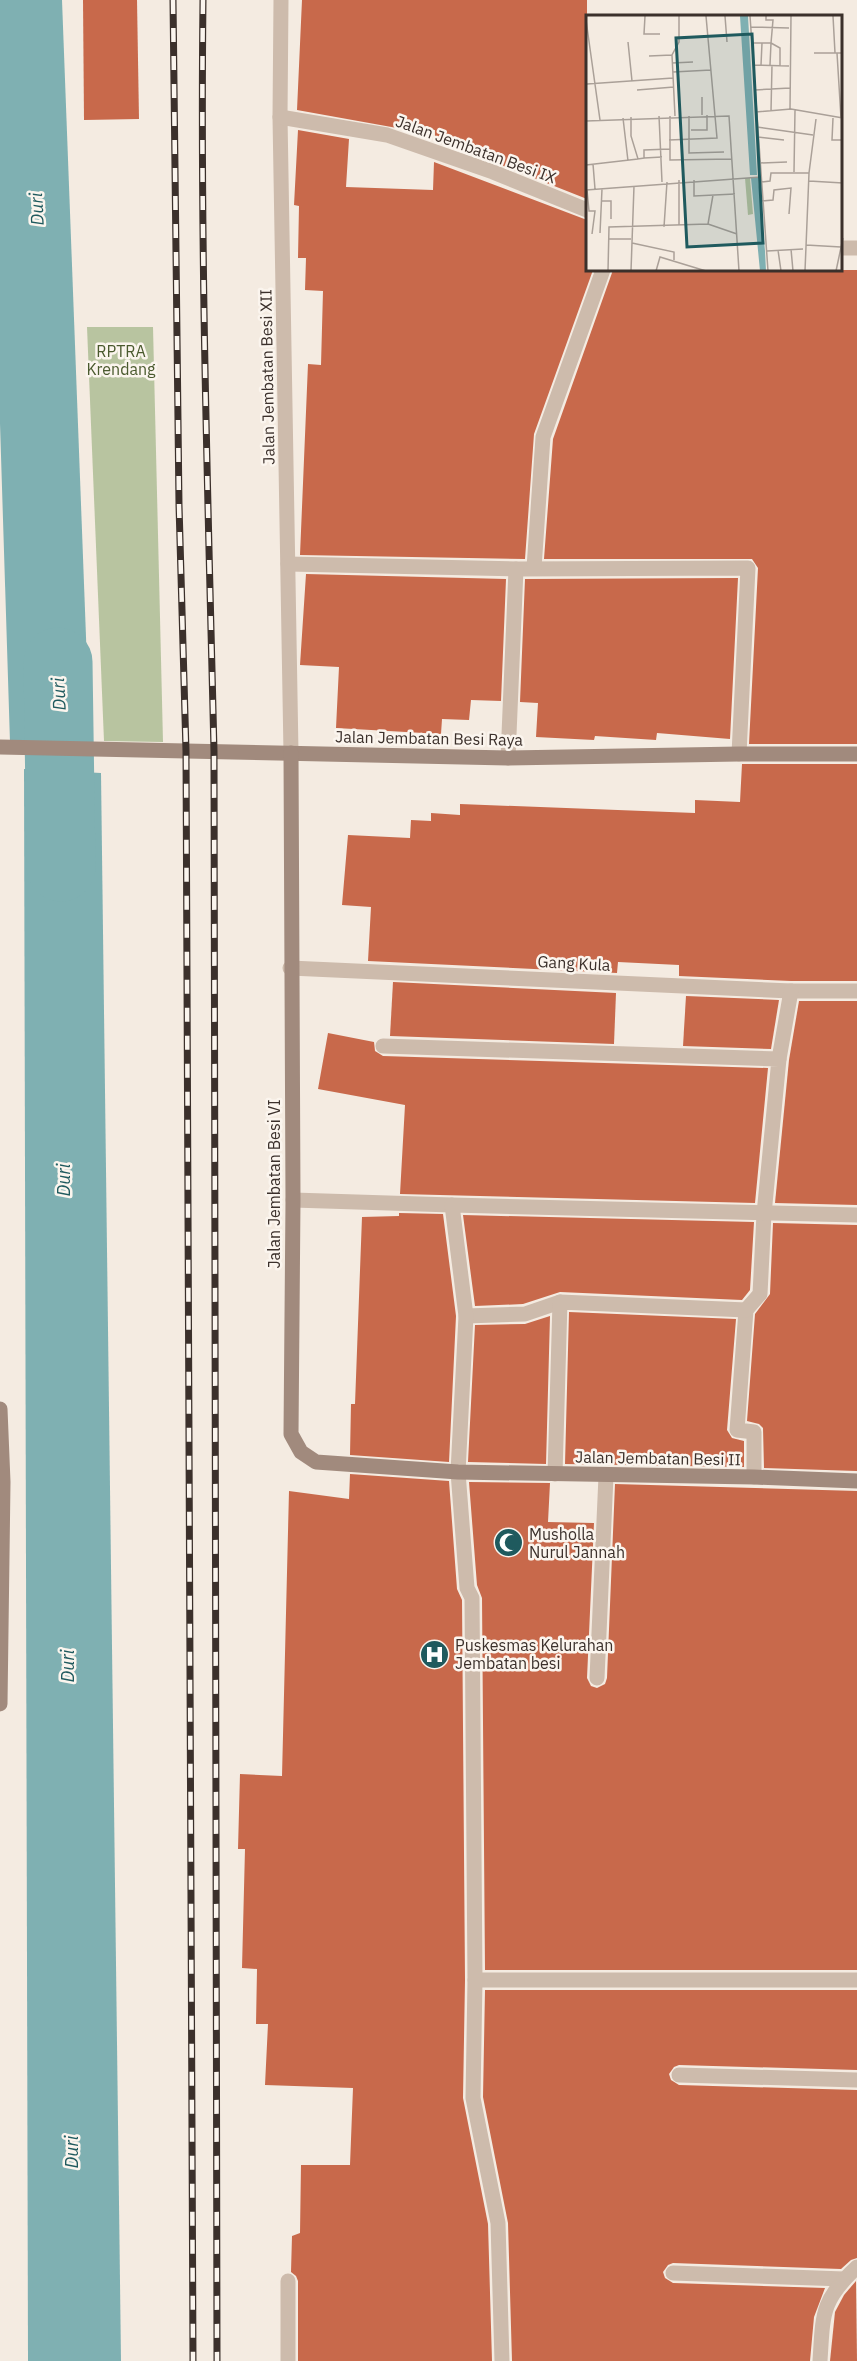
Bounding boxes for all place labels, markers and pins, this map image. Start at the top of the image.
place label: Musholla Nurul Jannah [529,1524,625,1562]
mosque icon: Musholla Nurul Jannah [492,1527,524,1559]
place label: Puskesmas Kelurahan Jembatan besi [455,1635,613,1673]
hospital icon: Puskesmas Kelurahan Jembatan besi [418,1638,450,1670]

